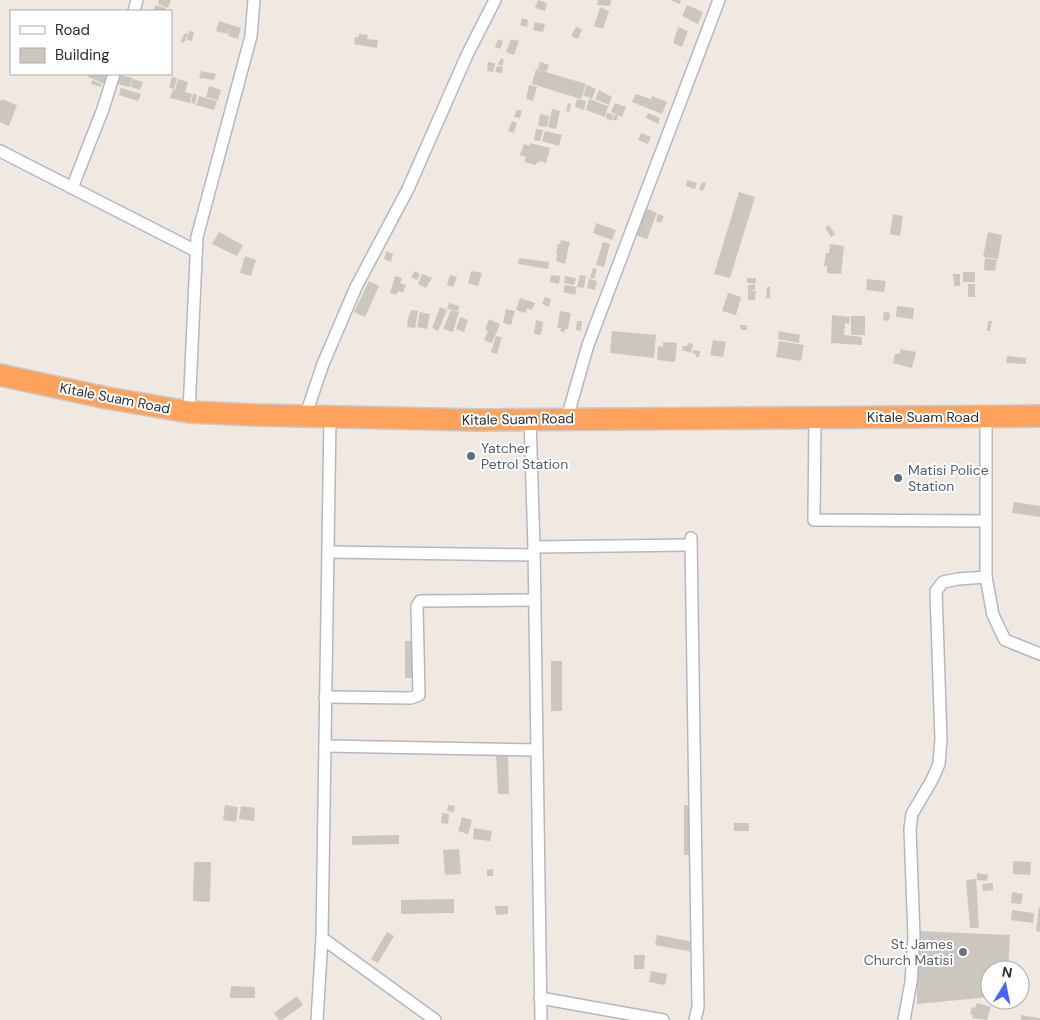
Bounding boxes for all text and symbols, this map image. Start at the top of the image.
legend [10,10,172,75]
text: Road [55,20,90,40]
text: Building [55,45,110,65]
street label: Kitale Suam Road [58,378,172,418]
street label: Kitale Suam Road [867,408,979,426]
street label: Kitale Suam Road [462,409,574,429]
place label: Yatcher Petrol Station [481,439,568,473]
marker: Yatcher Petrol Station [465,450,477,462]
place label: Matisi Police Station [908,461,989,495]
marker: Matisi Police Station [892,472,904,484]
place label: St. James Church Matisi [864,935,953,969]
marker: St. James Church Matisi [957,946,969,958]
north arrow [980,960,1030,1010]
text: N [1001,962,1014,982]

